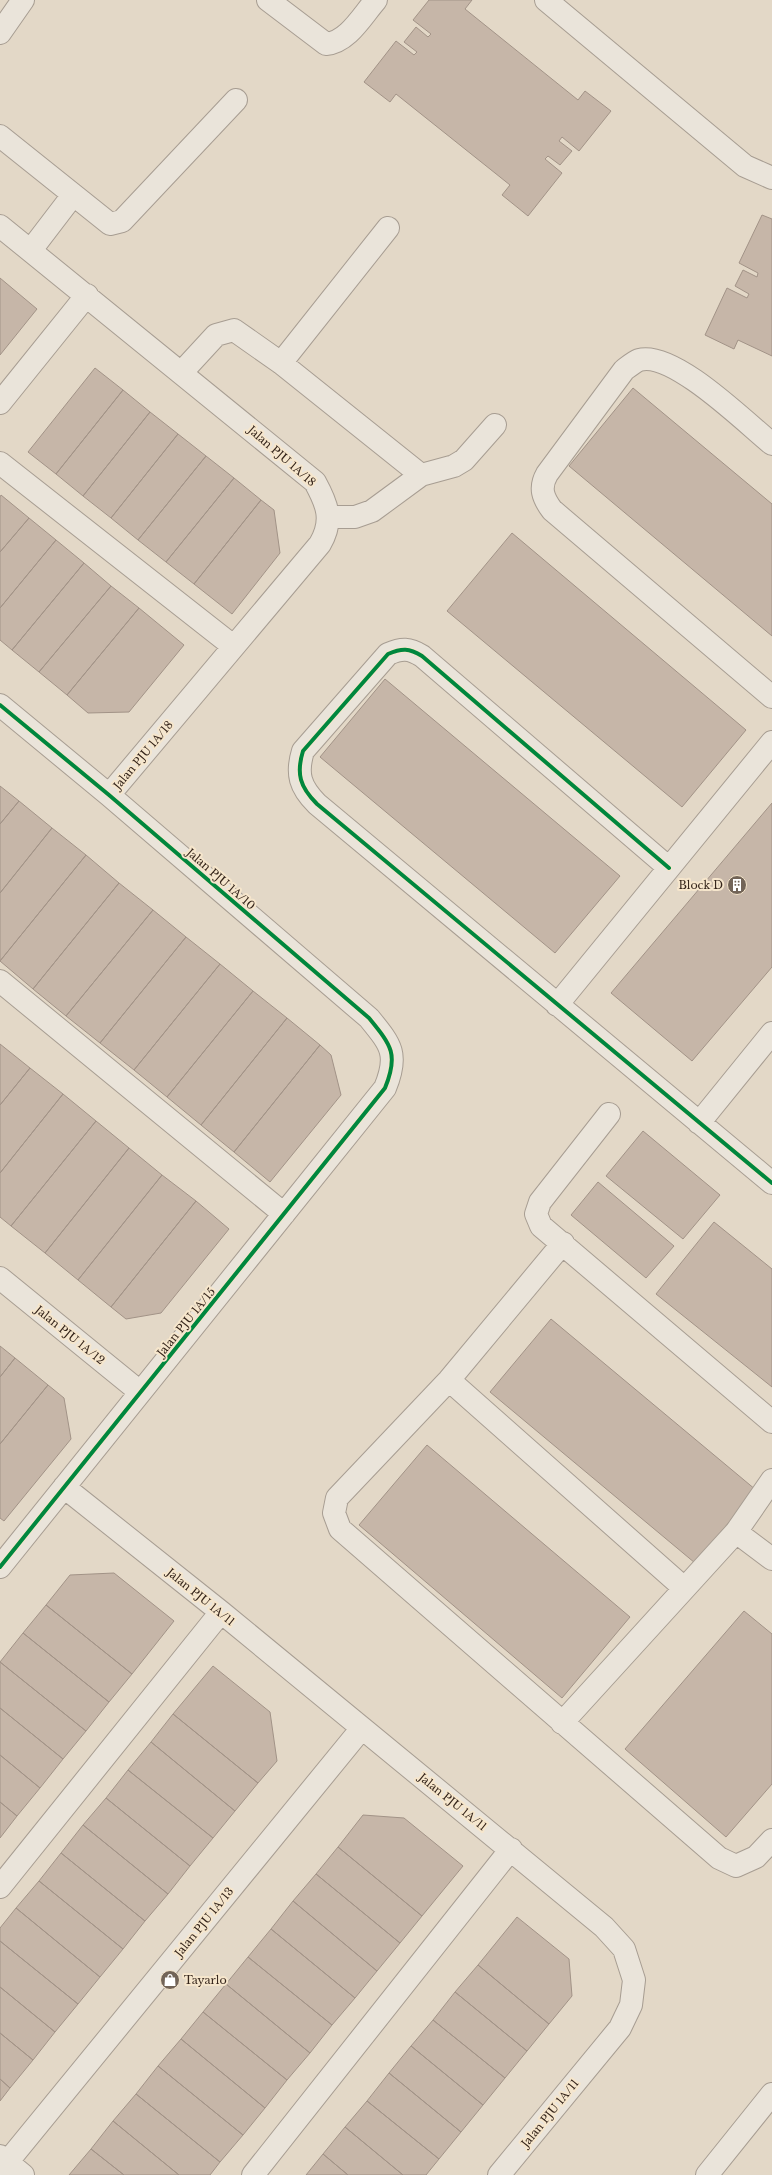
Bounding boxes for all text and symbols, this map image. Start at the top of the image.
street label: Jalan PJU 1A/18 [244,421,319,489]
street label: Jalan PJU 1A/18 [109,718,176,794]
street label: Jalan PJU 1A/10 [182,844,258,913]
building icon: Block D [726,874,748,896]
place label: Block D [678,878,723,892]
street label: Jalan PJU 1A/15 [153,1285,218,1361]
street label: Jalan PJU 1A/12 [31,1301,108,1367]
street label: Jalan PJU 1A/11 [163,1564,238,1629]
street label: Jalan PJU 1A/11 [415,1769,490,1834]
street label: Jalan PJU 1A/13 [170,1884,236,1961]
shop icon: Tayarlo [159,1969,181,1991]
place label: Tayarlo [184,1973,227,1987]
street label: Jalan PJU 1A/11 [517,2076,582,2151]

